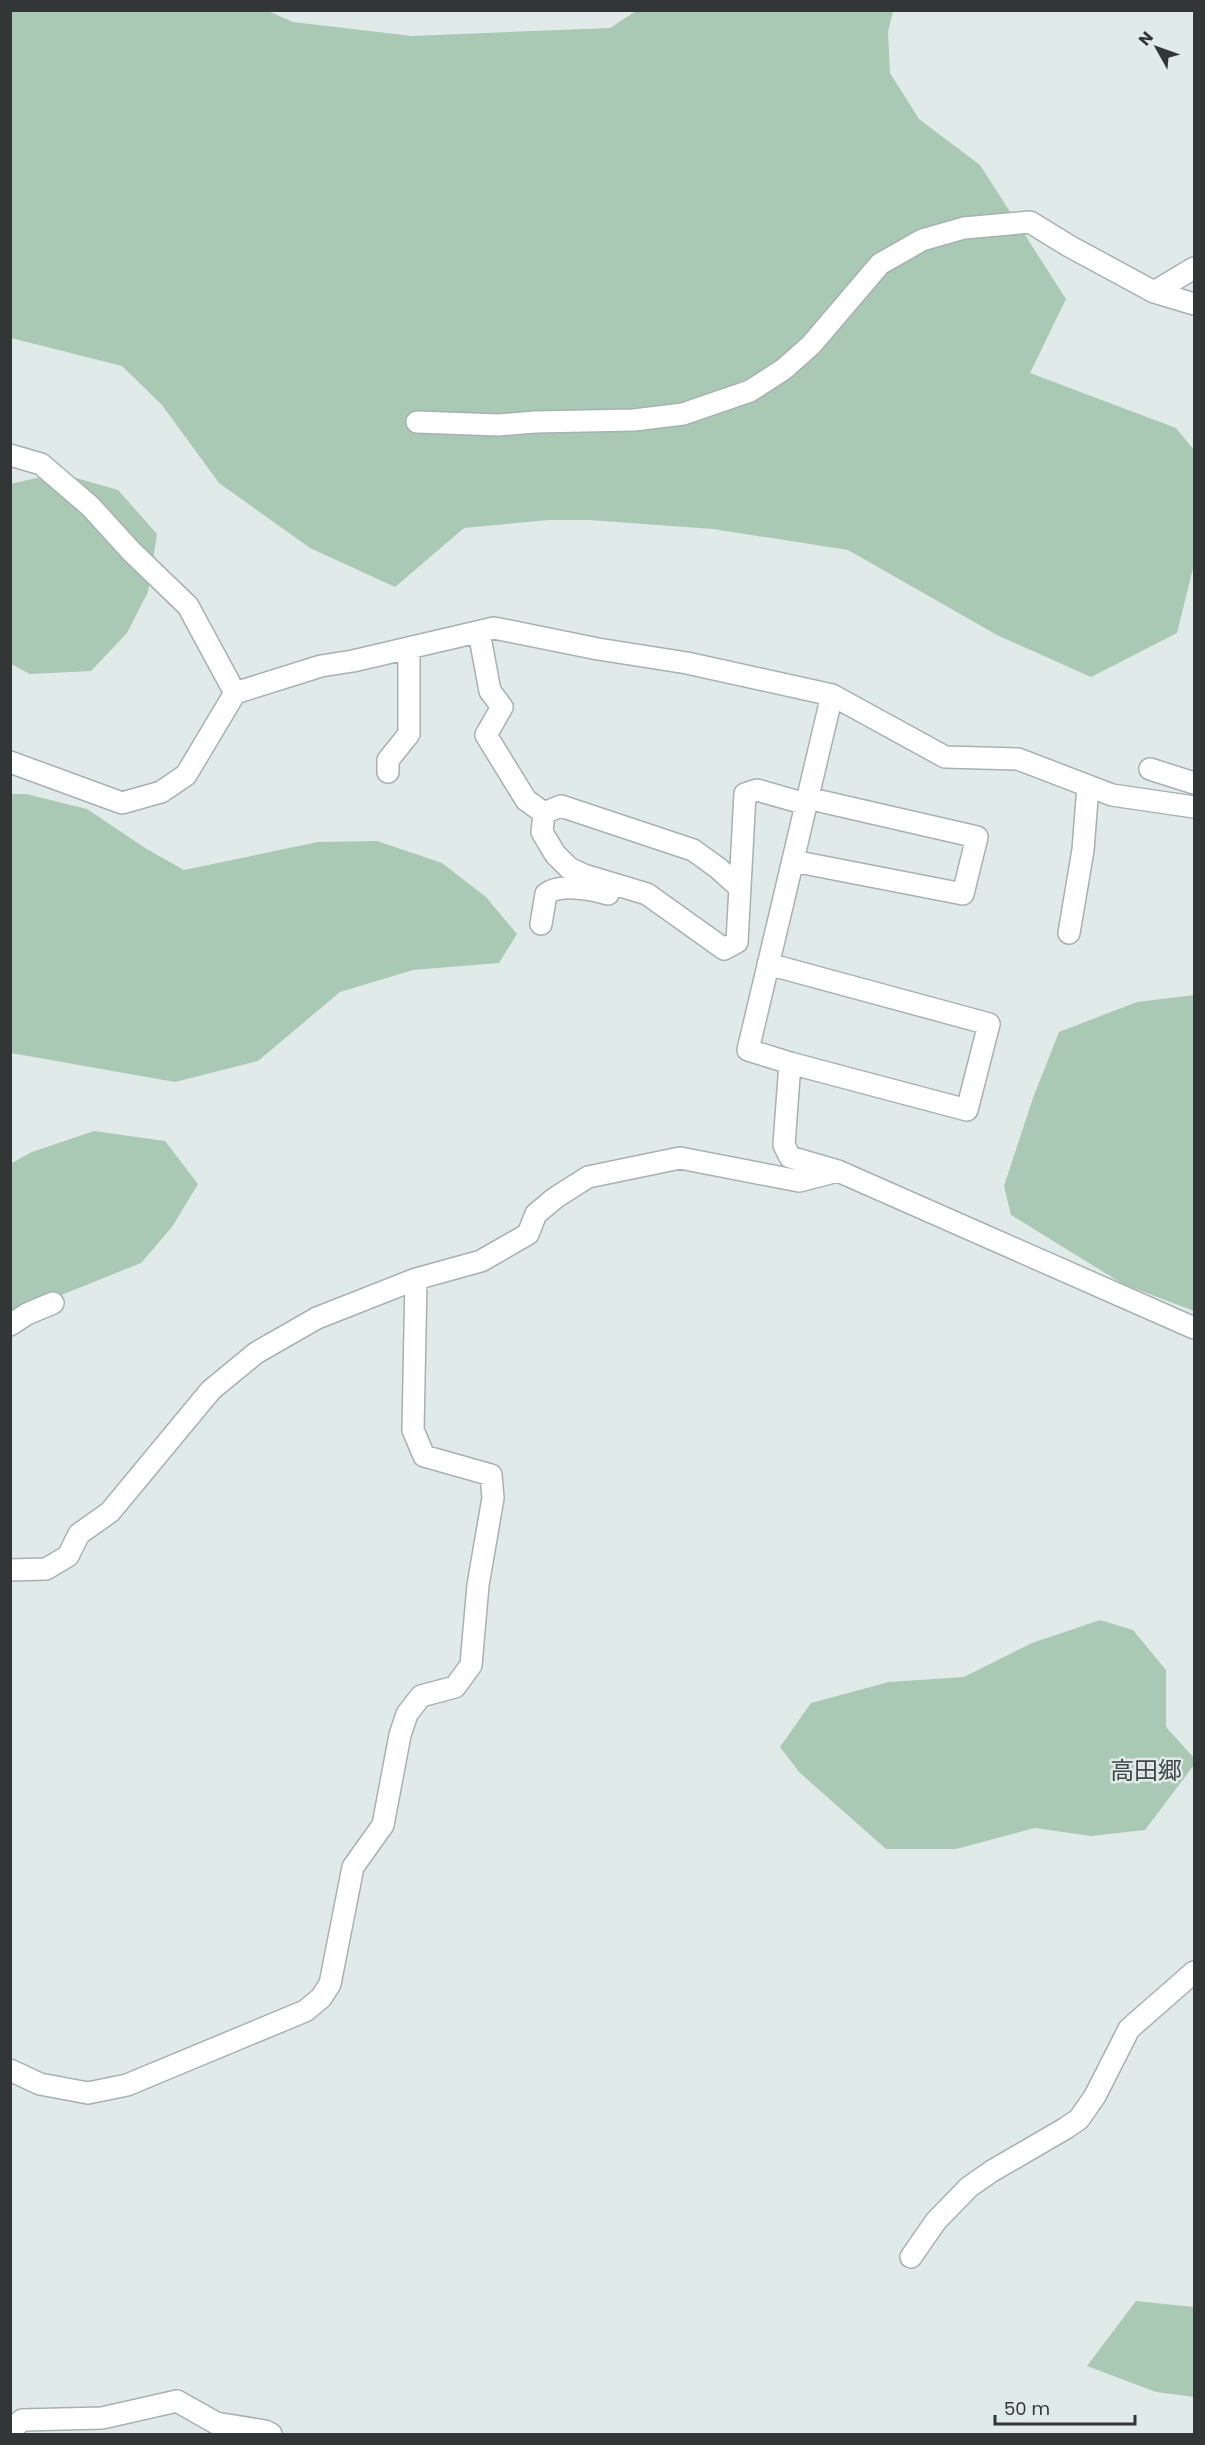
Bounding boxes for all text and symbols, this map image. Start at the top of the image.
north arrow [1127,18,1187,78]
text: N [1133,27,1159,51]
district label: 高田郷 [1110,1754,1182,1787]
scale bar [995,2388,1134,2426]
text: 50 m [1004,2396,1050,2421]

